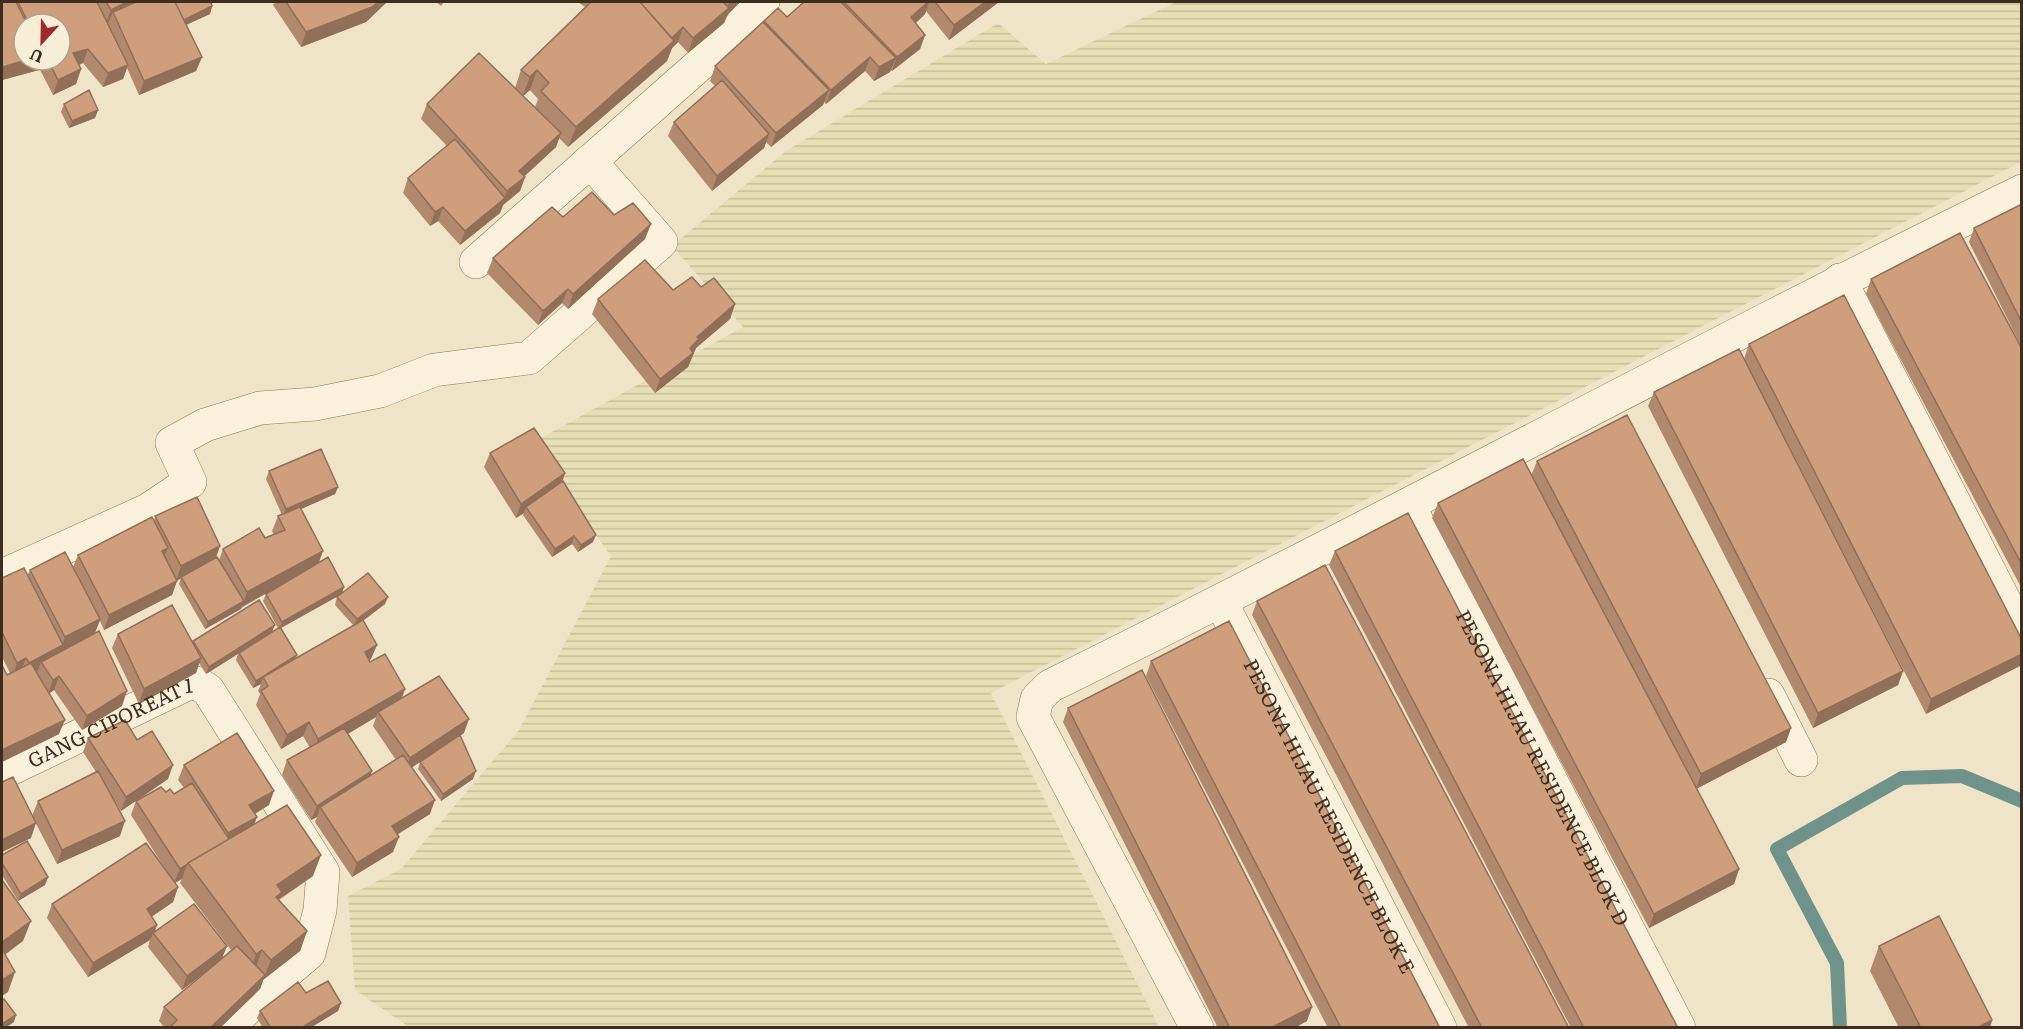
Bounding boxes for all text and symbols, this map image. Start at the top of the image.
north arrow [12,12,72,72]
text: U [25,43,46,70]
street label: PESONA HIJAU RESIDENCE BLOK D [1450,604,1638,931]
street label: PESONA HIJAU RESIDENCE BLOK E [1237,653,1424,978]
street label: GANG CIPOREAT 1 [22,669,194,774]

